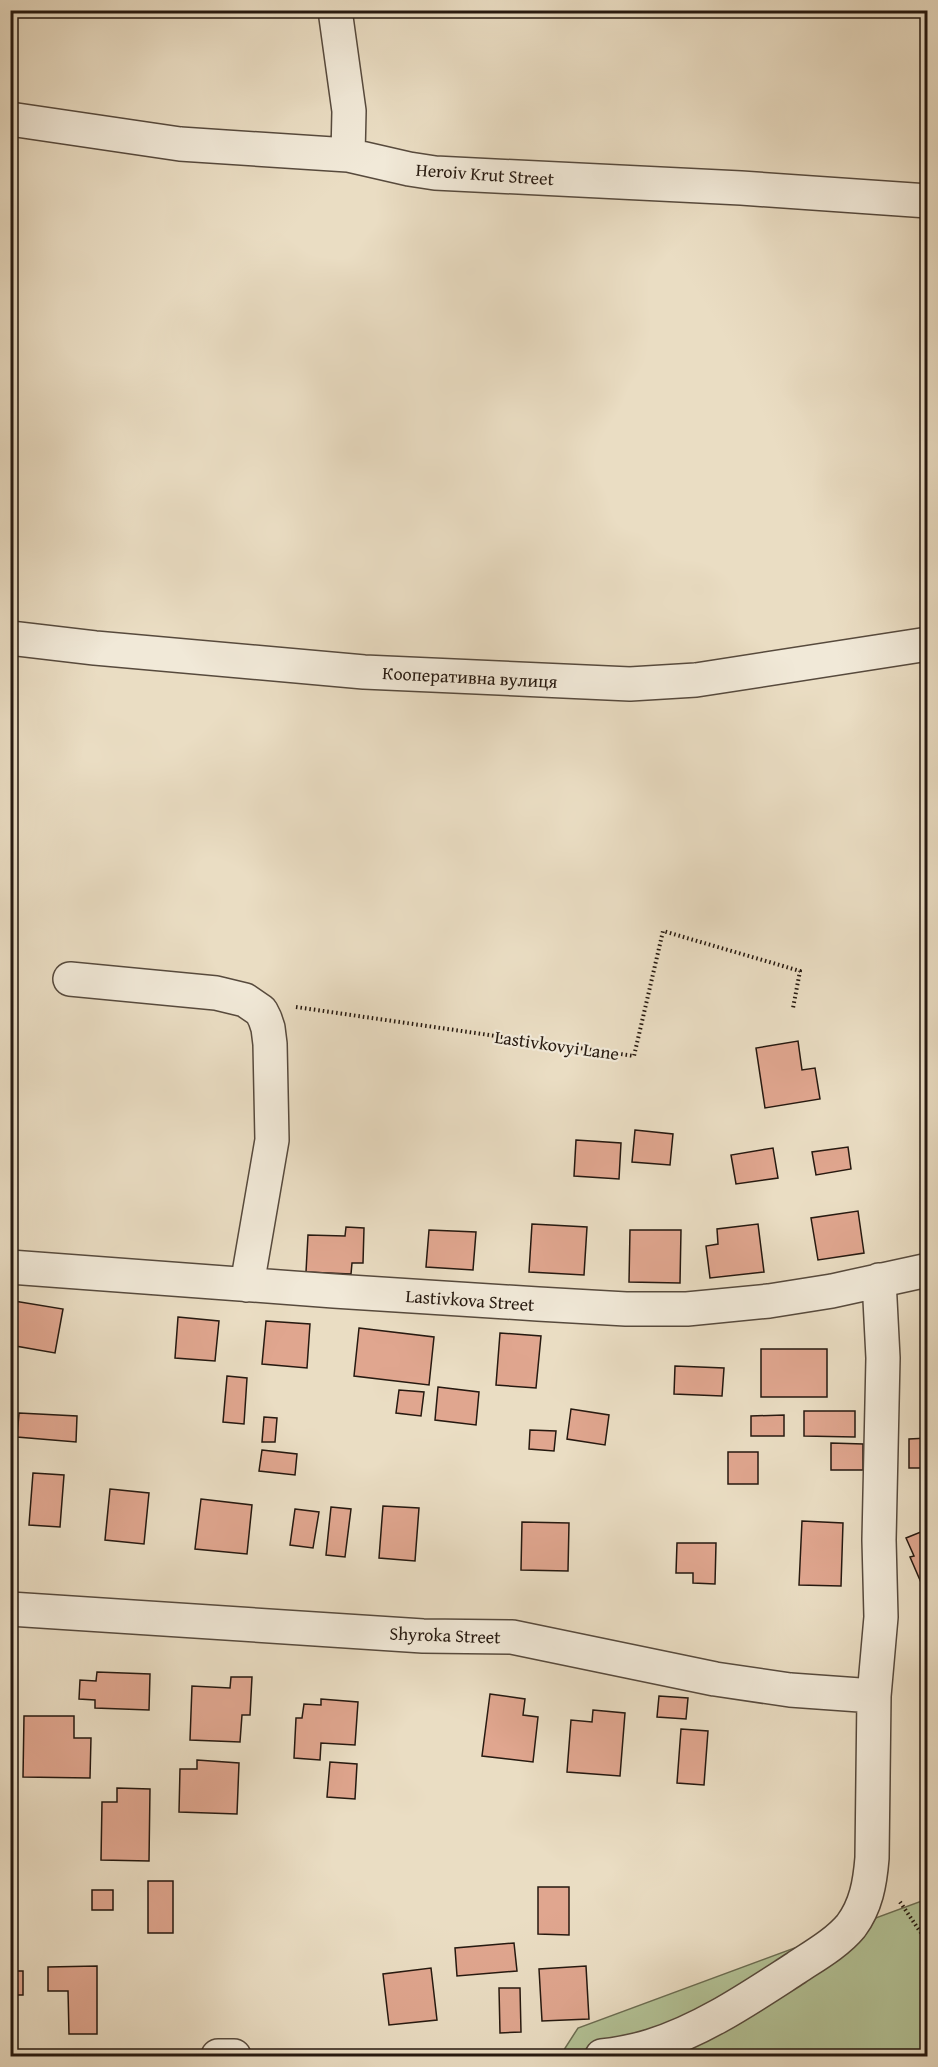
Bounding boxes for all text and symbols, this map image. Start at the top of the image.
street label: Heroiv Krut Street [415,156,556,192]
street label: Кооперативна вулиця [382,659,558,695]
street label: Lastivkovyi Lane [493,1023,621,1067]
street label: Lastivkova Street [405,1282,536,1318]
street label: Shyroka Street [389,1620,502,1650]

